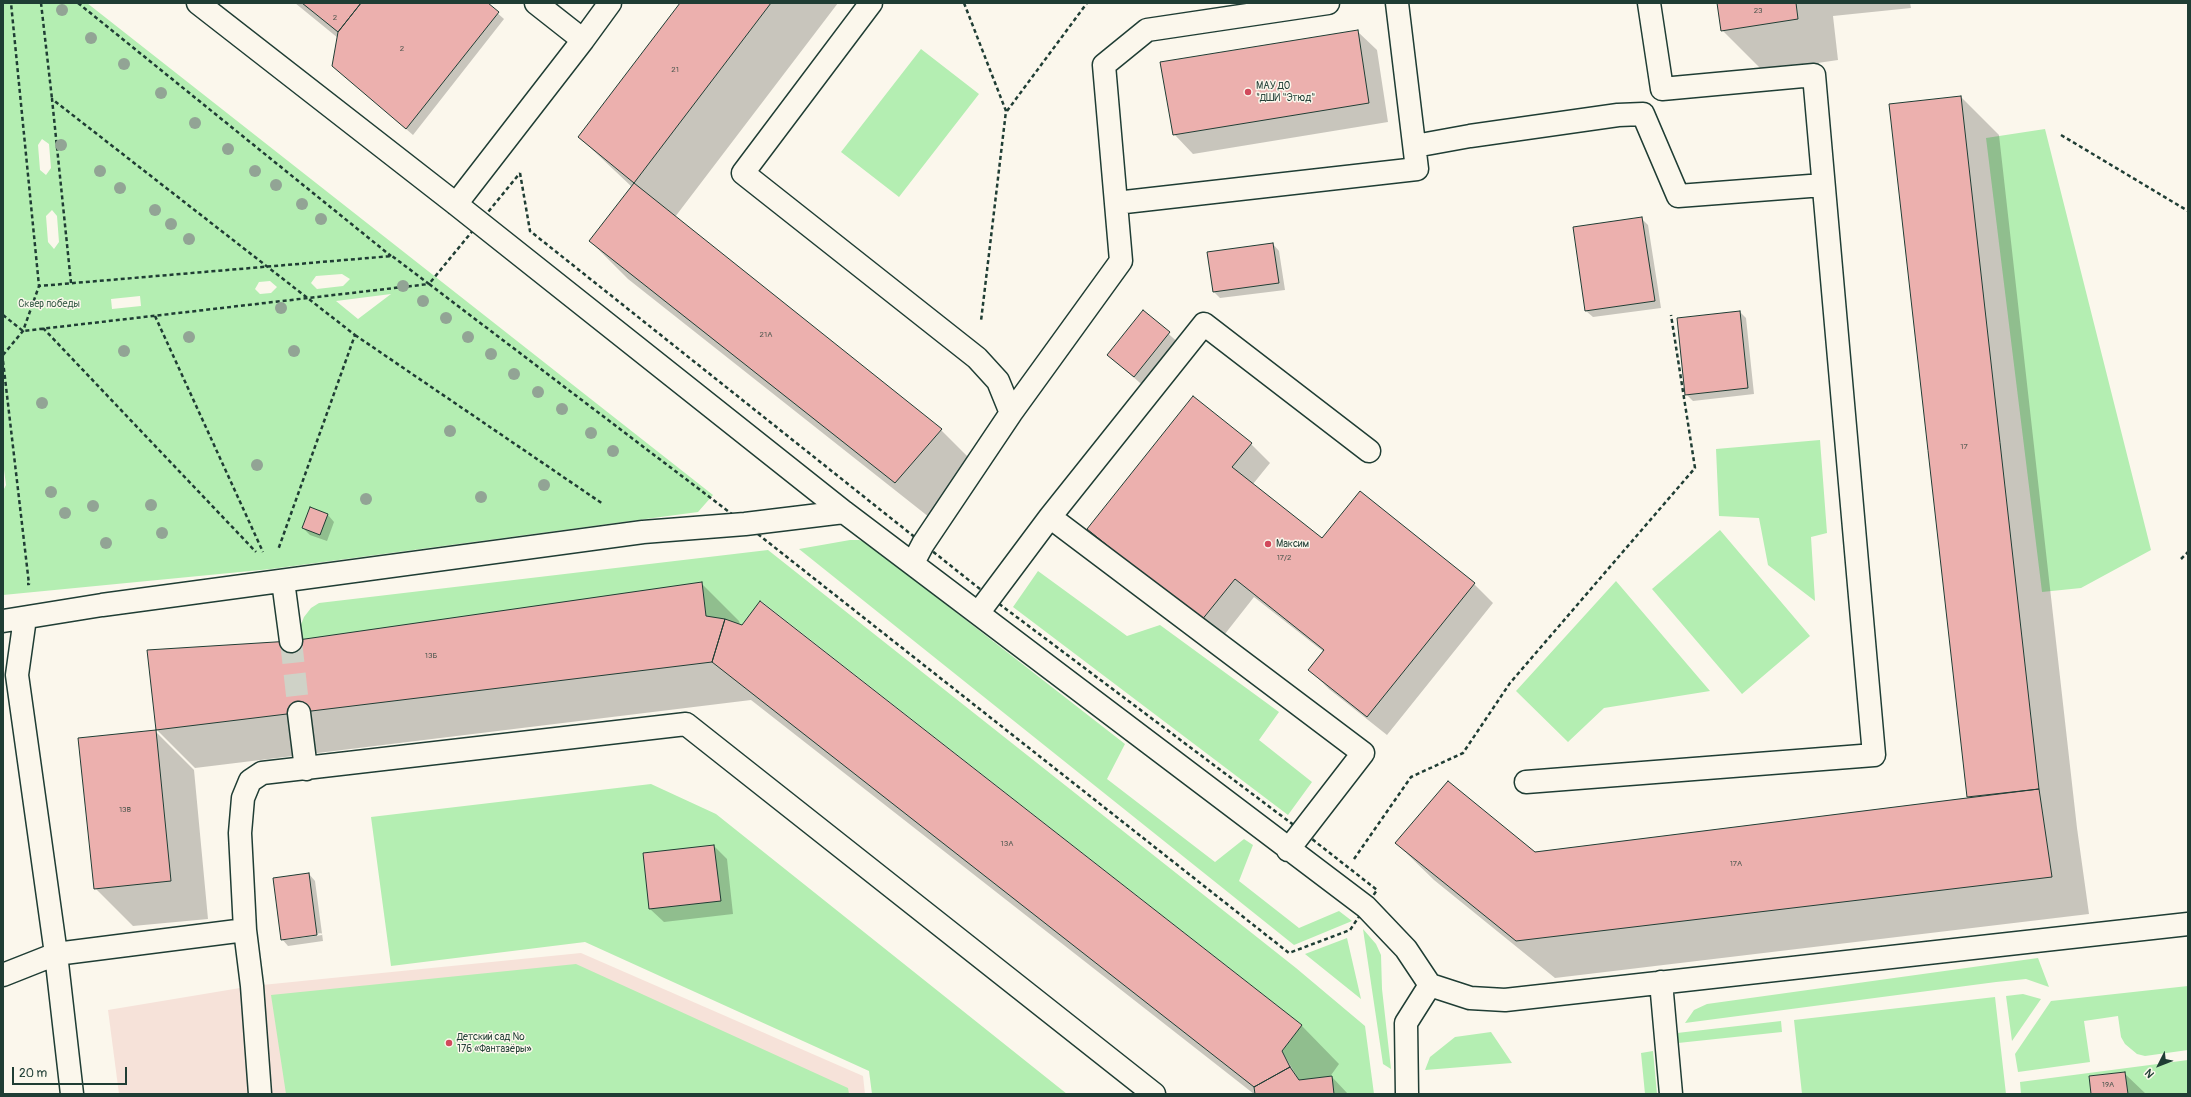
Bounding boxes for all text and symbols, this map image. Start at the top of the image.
house number: 23 [1754,6,1762,16]
house number: 2 [333,13,337,23]
house number: 2 [400,44,404,54]
house number: 21 [671,65,679,75]
place label: МАУ ДО "ДШИ "Этюд" [1256,80,1315,104]
marker: МАУ ДО "ДШИ "Этюд" [1243,87,1253,97]
park label: Сквер победы [18,298,80,310]
house number: 21А [760,330,772,340]
house number: 17 [1960,442,1968,452]
place label: Максим [1276,538,1309,550]
marker: Максим [1263,539,1273,549]
house number: 17/2 [1277,553,1291,563]
house number: 13Б [425,651,437,661]
house number: 13В [119,805,131,815]
house number: 13А [1001,839,1013,849]
house number: 17А [1730,859,1742,869]
place label: Детский сад № 176 «Фантазёры» [457,1031,532,1054]
marker: Детский сад № 176 «Фантазёры» [444,1038,454,1048]
north arrow [2139,1045,2179,1085]
scale bar [14,1059,129,1085]
text: 20 m [19,1066,47,1081]
text: N [2142,1066,2157,1080]
house number: 19А [2102,1080,2114,1090]

